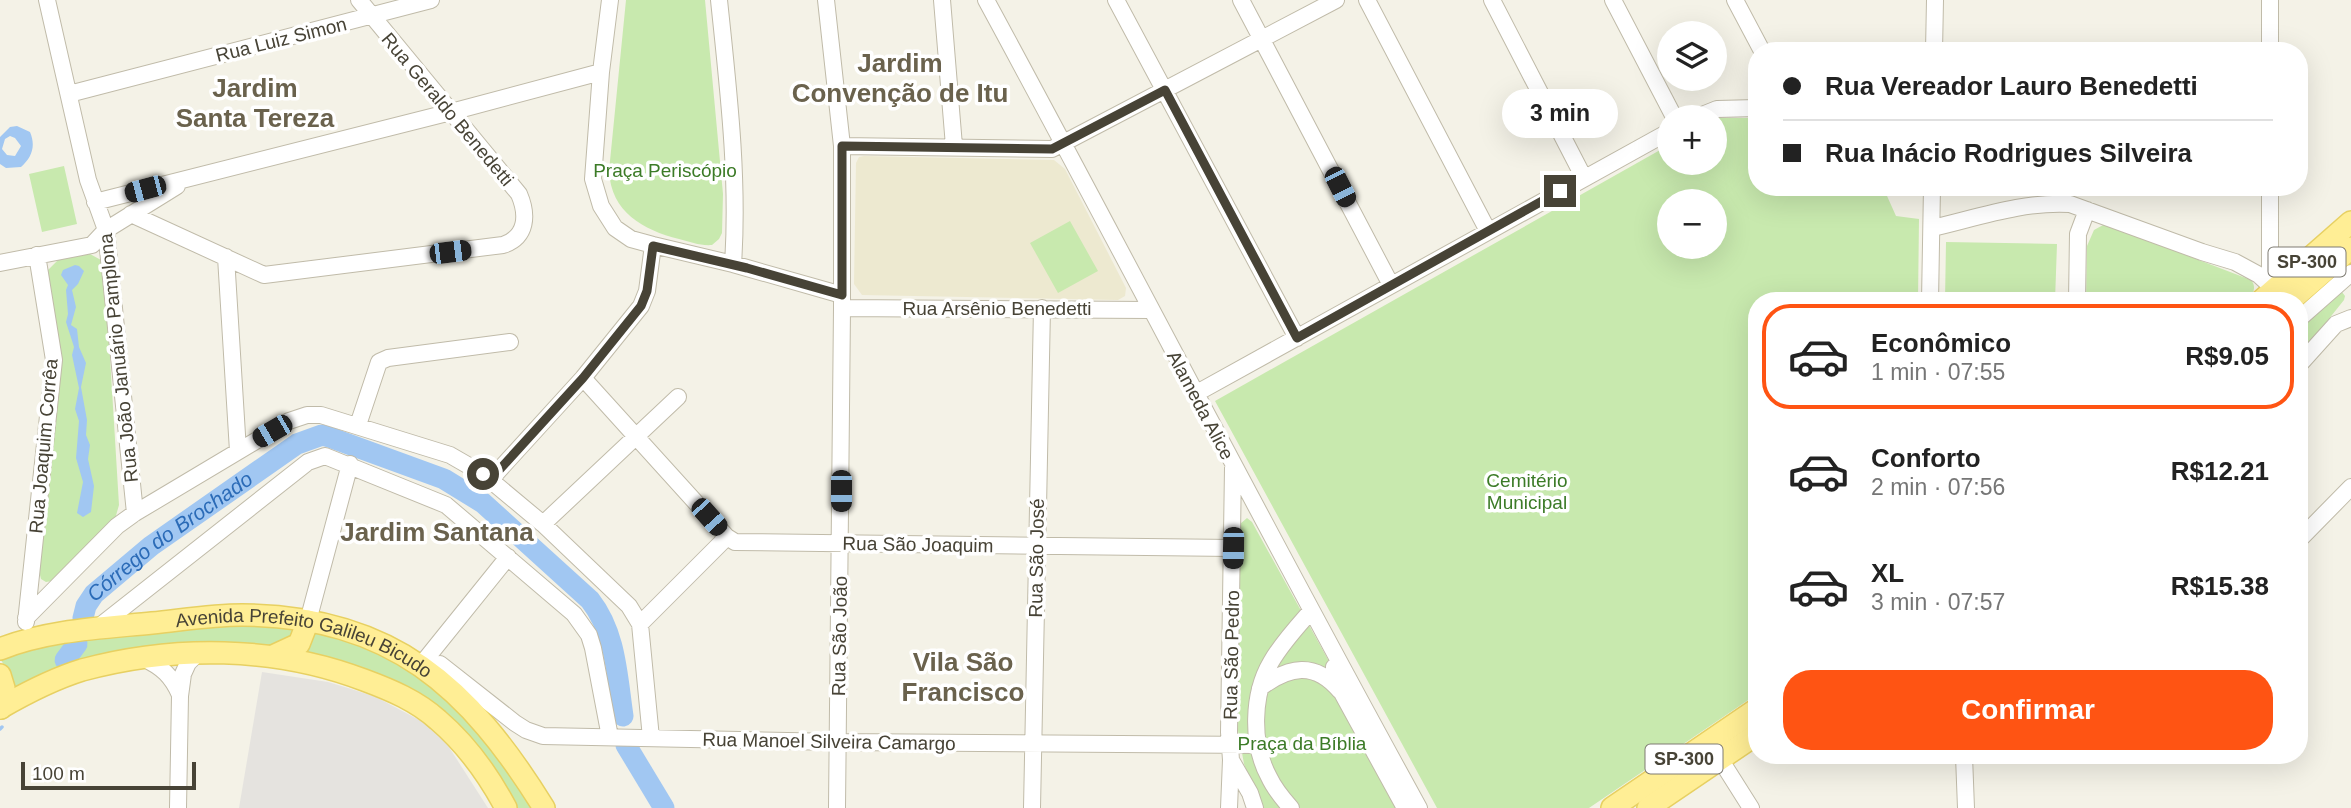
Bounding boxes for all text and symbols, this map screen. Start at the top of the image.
street label: Rua Luiz Simon [214,13,349,66]
map controls [1657,21,1727,259]
button: layers [1657,21,1727,91]
street label: Rua Geraldo Benedetti [377,29,518,190]
district label: Jardim Convenção de Itu [792,48,1008,108]
text: Rua Vereador Lauro Benedetti [1825,71,2198,101]
district label: Jardim Santa Tereza [176,73,335,133]
callout: 3 min [1502,90,1618,138]
text: 3 min [1530,100,1590,126]
button: + [1657,105,1727,175]
text: Rua Inácio Rodrigues Silveira [1825,138,2192,168]
park label: Praça Periscópio [593,160,737,181]
car [1322,164,1359,210]
car [122,173,169,205]
route end [1544,175,1576,207]
button: − [1657,189,1727,259]
street label: Rua João Januário Pamplona [95,232,142,484]
car [428,239,473,265]
road number: SP-300 [2268,248,2346,276]
street label: Rua Arsênio Benedetti [902,298,1092,319]
icon: car [1787,325,1850,388]
text: Econômico [1871,328,2011,358]
text: R$9.05 [2185,341,2269,371]
street label: Alameda Alice [1163,347,1238,463]
street label: Rua Joaquim Corrêa [25,357,62,534]
text: 1 min · 07:55 [1871,359,2005,385]
car [249,411,296,451]
icon: car [1787,440,1850,503]
text: Conforto [1871,443,1981,473]
text: R$12.21 [2171,456,2269,486]
route start [467,458,499,490]
water label: Córrego do Brochado [82,467,257,606]
car [831,470,852,512]
park label: Cemitério Municipal [1486,470,1568,513]
text: 2 min · 07:56 [1871,474,2005,500]
car [688,494,731,540]
street label: Rua São José [1025,498,1048,618]
district label: Jardim Santana [340,517,534,547]
car [1223,527,1244,569]
street label: Rua São Joaquim [842,533,994,556]
icon: car [1787,555,1850,618]
text: XL [1871,558,1904,588]
text: R$15.38 [2171,571,2269,601]
street label: Rua São João [828,576,851,696]
text: 3 min · 07:57 [1871,589,2005,615]
street label: Rua São Pedro [1220,590,1243,720]
street label: Avenida Prefeito Galileu Bicudo [174,605,436,682]
district label: Vila São Francisco [902,647,1024,707]
button: Confirmar [1783,670,2273,750]
street label: Rua Manoel Silveira Camargo [702,729,956,754]
park label: Praça da Bíblia [1238,733,1367,754]
road number: SP-300 [1646,744,1722,774]
scale bar [21,759,196,791]
text: 100 m [32,763,85,784]

